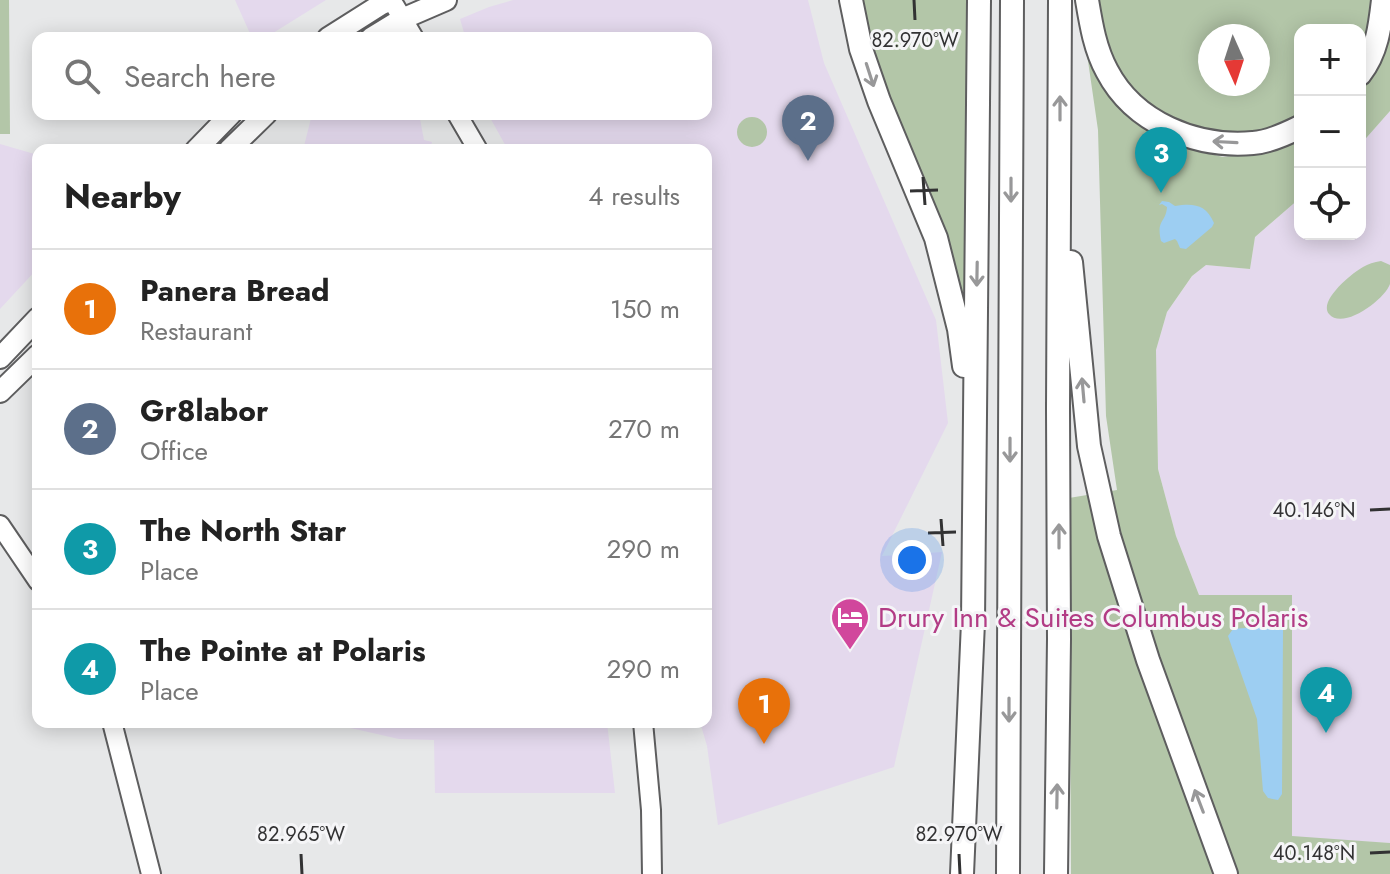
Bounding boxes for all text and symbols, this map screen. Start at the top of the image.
north arrow [1198,24,1270,96]
map controls [1294,24,1366,240]
button: + [1294,24,1366,96]
text: 82.970°W [871,26,959,55]
search box [32,32,712,120]
icon: search [60,54,104,98]
text: Search here [124,55,276,98]
one-way arrow [863,62,878,88]
pin: 2 [782,95,834,161]
one-way arrow [1052,95,1068,122]
button: − [1294,96,1366,168]
pin: 3 [1135,127,1187,193]
one-way arrow [1212,134,1239,149]
button: locate [1294,168,1366,240]
text: Nearby [64,172,181,221]
one-way arrow [1003,176,1019,203]
text: 4 results [588,177,680,215]
one-way arrow [969,260,985,287]
text: Panera Bread [140,269,330,312]
text: 1 [83,290,97,328]
text: 150 m [610,290,680,328]
text: Restaurant [140,312,252,350]
one-way arrow [1076,377,1091,404]
text: Gr8labor [140,389,268,432]
text: 2 [81,410,99,448]
text: 270 m [608,410,680,448]
text: Office [140,432,208,470]
one-way arrow [1002,436,1018,463]
text: 40.146°N [1273,496,1355,525]
text: The North Star [140,509,346,552]
one-way arrow [1051,523,1067,550]
text: 3 [82,530,98,568]
text: 290 m [607,530,680,568]
your location [892,540,932,580]
text: Place [140,552,199,590]
hotel icon: Drury Inn & Suites Columbus Polaris [829,596,871,651]
place label: Drury Inn & Suites Columbus Polaris [878,597,1308,638]
text: The Pointe at Polaris [140,629,426,672]
text: 4 [81,650,99,688]
text: 290 m [607,650,680,688]
pin: 4 [1300,667,1352,733]
text: Place [140,672,199,710]
pin: 1 [738,678,790,744]
one-way arrow [1001,696,1017,723]
one-way arrow [1050,783,1065,810]
one-way arrow [1191,789,1205,814]
text: 82.965°W [257,820,345,849]
text: 82.970°W [915,820,1003,849]
text: 40.148°N [1273,839,1355,868]

